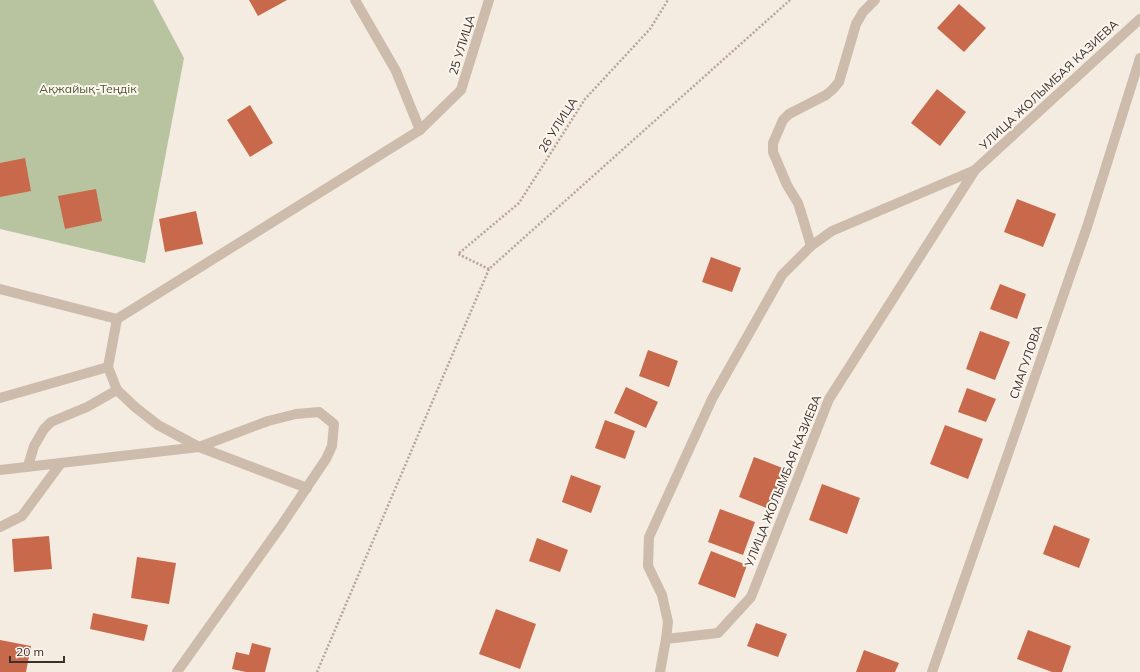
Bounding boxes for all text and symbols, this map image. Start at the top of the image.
street label: 25 УЛИЦА [445,13,478,77]
street label: УЛИЦА ЖОЛЫМБАЯ КАЗИЕВА [975,16,1121,154]
park label: Ақжайық-Теңдік [39,81,137,96]
street label: 26 УЛИЦА [535,94,580,155]
street label: СМАГУЛОВА [1006,323,1045,401]
street label: УЛИЦА ЖОЛЫМБАЯ КАЗИЕВА [741,392,824,570]
scale bar [10,638,64,664]
text: 20 m [16,644,44,659]

